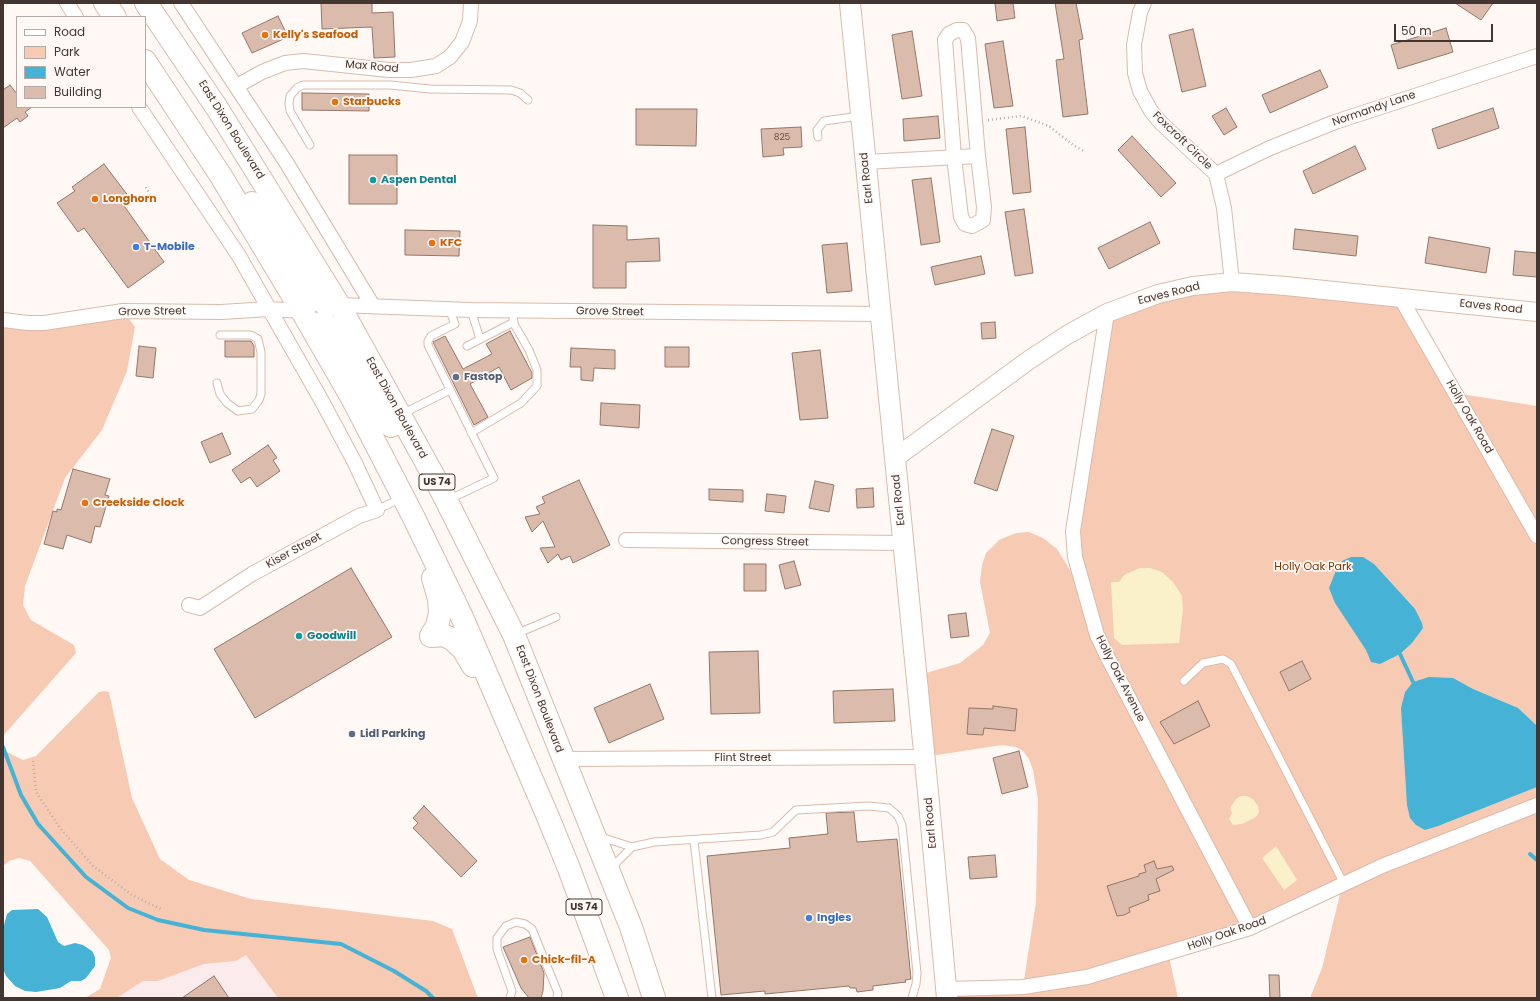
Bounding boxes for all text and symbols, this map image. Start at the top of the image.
legend [16,16,146,108]
scale bar [1396,16,1495,42]
text: 50 m [1401,22,1432,39]
text: Road [54,23,85,40]
place label: Kelly's Seafood [273,28,358,42]
marker: Kelly's Seafood [260,30,270,40]
text: Park [54,43,80,60]
street label: Max Road [345,58,399,76]
text: Water [54,63,90,80]
street label: East Dixon Boulevard [195,78,267,182]
text: Building [54,83,102,100]
street label: Normandy Lane [1331,89,1417,129]
place label: Starbucks [343,95,401,109]
marker: Starbucks [330,97,340,107]
street label: Foxcroft Circle [1149,109,1215,173]
house number: 825 [774,133,790,143]
street label: Earl Road [858,152,876,204]
place label: Aspen Dental [381,173,457,187]
marker: Aspen Dental [368,175,378,185]
place label: Longhorn [103,192,157,206]
marker: Longhorn [90,194,100,204]
place label: KFC [440,236,462,250]
marker: KFC [427,238,437,248]
place label: T-Mobile [144,240,195,254]
marker: T-Mobile [131,242,141,252]
street label: Eaves Road [1137,280,1201,308]
street label: Eaves Road [1459,297,1523,317]
street label: Grove Street [118,305,186,319]
street label: Grove Street [576,305,644,319]
street label: East Dixon Boulevard [363,355,429,461]
place label: Fastop [464,370,503,384]
marker: Fastop [451,372,461,382]
street label: Holly Oak Road [1443,378,1495,456]
road number: US 74 [419,474,455,490]
street label: Earl Road [890,474,908,526]
place label: Creekside Clock [93,496,184,510]
marker: Creekside Clock [80,498,90,508]
street label: Kiser Street [264,530,324,572]
street label: Congress Street [721,535,809,549]
park label: Holly Oak Park [1274,560,1352,574]
place label: Goodwill [307,629,356,643]
marker: Goodwill [294,631,304,641]
street label: Holly Oak Avenue [1093,634,1147,724]
street label: East Dixon Boulevard [512,643,566,755]
place label: Lidl Parking [360,727,426,741]
marker: Lidl Parking [347,729,357,739]
street label: Flint Street [714,751,772,765]
street label: Earl Road [922,797,940,849]
road number: US 74 [566,899,602,915]
place label: Ingles [817,911,851,925]
marker: Ingles [804,913,814,923]
street label: Holly Oak Road [1186,914,1268,954]
place label: Chick-fil-A [532,953,596,967]
marker: Chick-fil-A [519,955,529,965]

